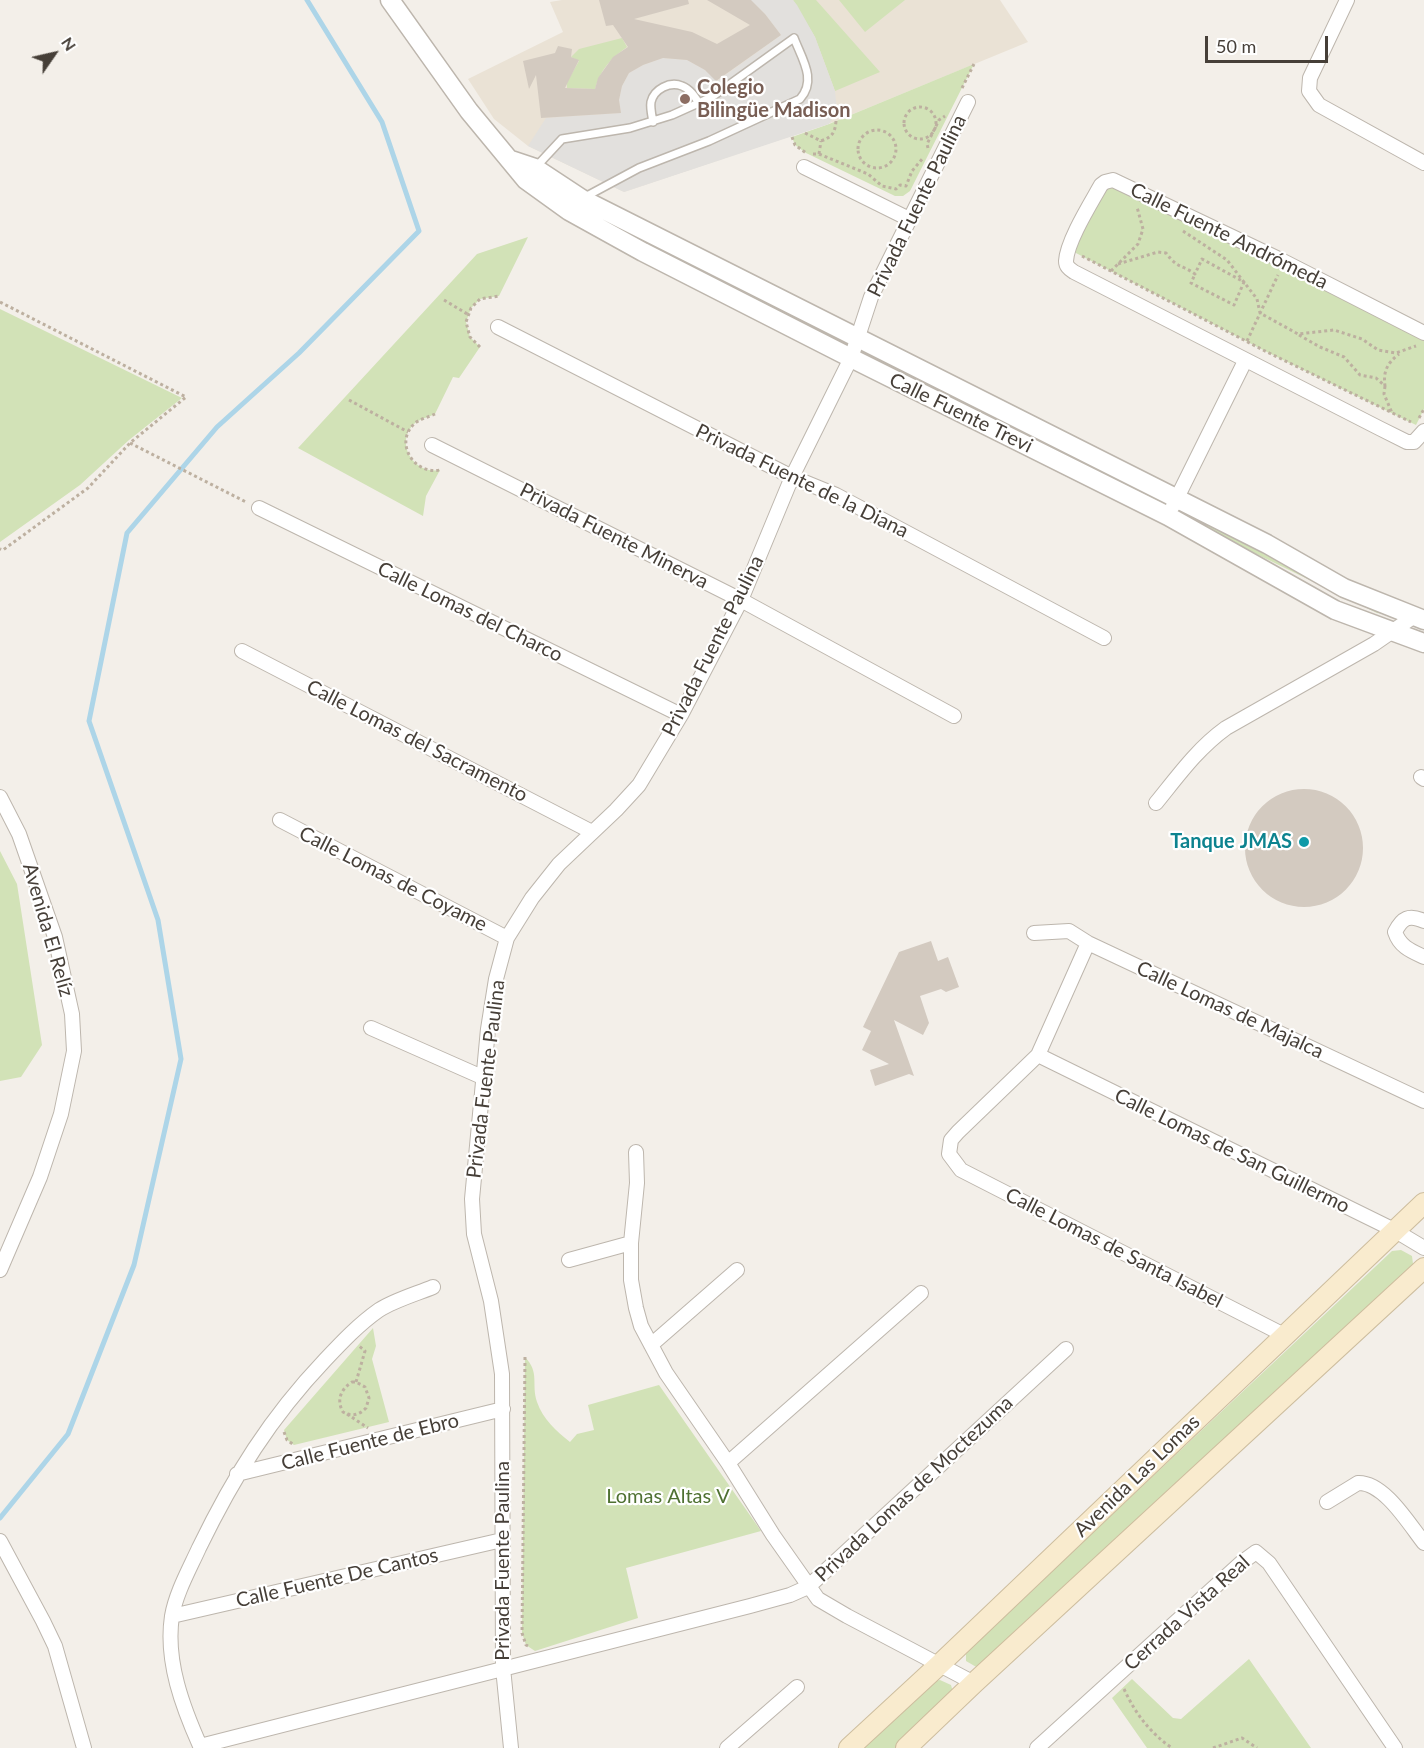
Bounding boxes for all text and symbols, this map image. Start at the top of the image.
north arrow [24,24,84,84]
scale bar [1208,24,1331,62]
text: N [58,33,81,54]
text: 50 m [1216,35,1256,57]
place label: Colegio Bilingüe Madison [697,76,851,123]
marker: Colegio Bilingüe Madison [678,92,692,106]
street label: Privada Fuente Paulina [862,111,972,301]
street label: Calle Fuente Andrómeda [1126,178,1332,294]
street label: Calle Fuente Trevi [885,368,1037,458]
street label: Privada Fuente de la Diana [692,419,912,543]
street label: Privada Fuente Minerva [516,478,712,594]
street label: Privada Fuente Paulina [657,552,769,740]
street label: Calle Lomas del Charco [373,557,567,667]
street label: Calle Lomas del Sacramento [302,675,532,807]
street label: Calle Lomas de Coyame [295,821,491,937]
place label: Tanque JMAS [1170,830,1292,854]
marker: Tanque JMAS [1297,835,1311,849]
street label: Avenida El Relíz [17,860,79,1000]
street label: Calle Lomas de Majalca [1133,956,1327,1064]
street label: Privada Fuente Paulina [462,978,510,1180]
street label: Calle Lomas de San Guillermo [1110,1084,1354,1218]
street label: Calle Lomas de Santa Isabel [1001,1183,1227,1313]
street label: Privada Lomas de Moctezuma [810,1391,1018,1587]
street label: Calle Fuente de Ebro [279,1408,461,1476]
street label: Avenida Las Lomas [1069,1410,1205,1542]
street label: Privada Fuente Paulina [491,1461,515,1661]
park label: Lomas Altas V [606,1485,730,1509]
street label: Calle Fuente De Cantos [234,1543,440,1613]
street label: Cerrada Vista Real [1119,1550,1255,1676]

